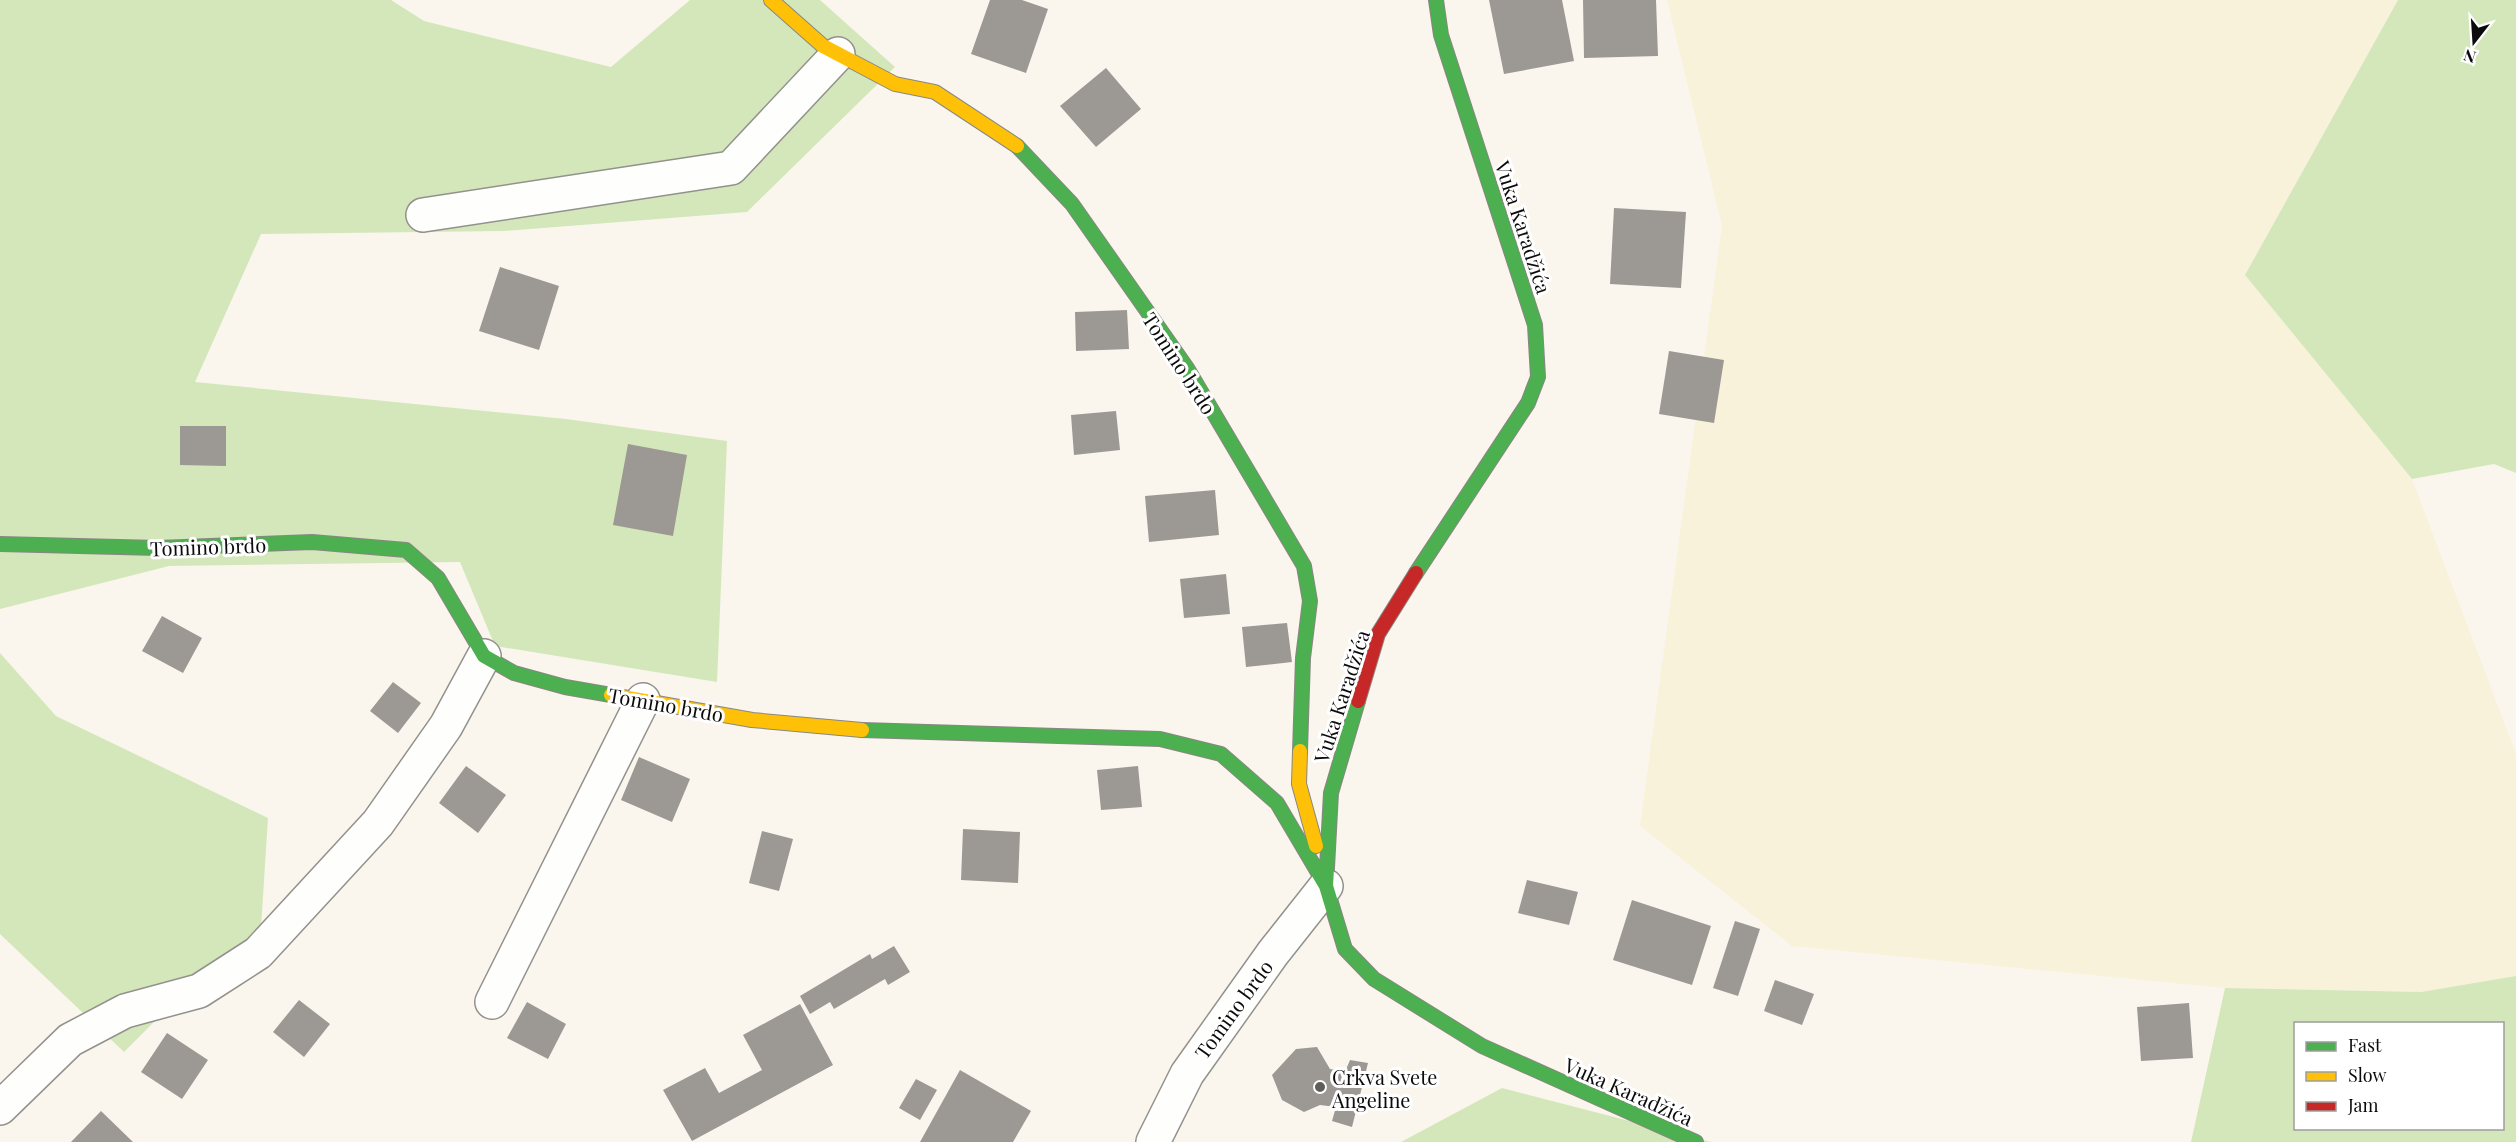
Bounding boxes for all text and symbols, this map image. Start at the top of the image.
north arrow [2444,12,2504,72]
text: N [2460,45,2478,69]
street label: Vuka Karadžića [1490,156,1558,297]
street label: Tomino brdo [1137,307,1223,419]
street label: Tomino brdo [149,530,267,562]
street label: Vuka Karadžića [1307,626,1375,767]
street label: Tomino brdo [606,681,726,727]
street label: Tomino brdo [1188,954,1278,1064]
legend [2294,1022,2504,1130]
text: Fast [2348,1033,2382,1057]
street label: Vuka Karadžića [1560,1050,1698,1131]
place label: Crkva Svete Angeline [1331,1063,1437,1113]
text: Slow [2348,1063,2386,1087]
marker: Crkva Svete Angeline [1313,1080,1327,1094]
text: Jam [2347,1093,2378,1117]

